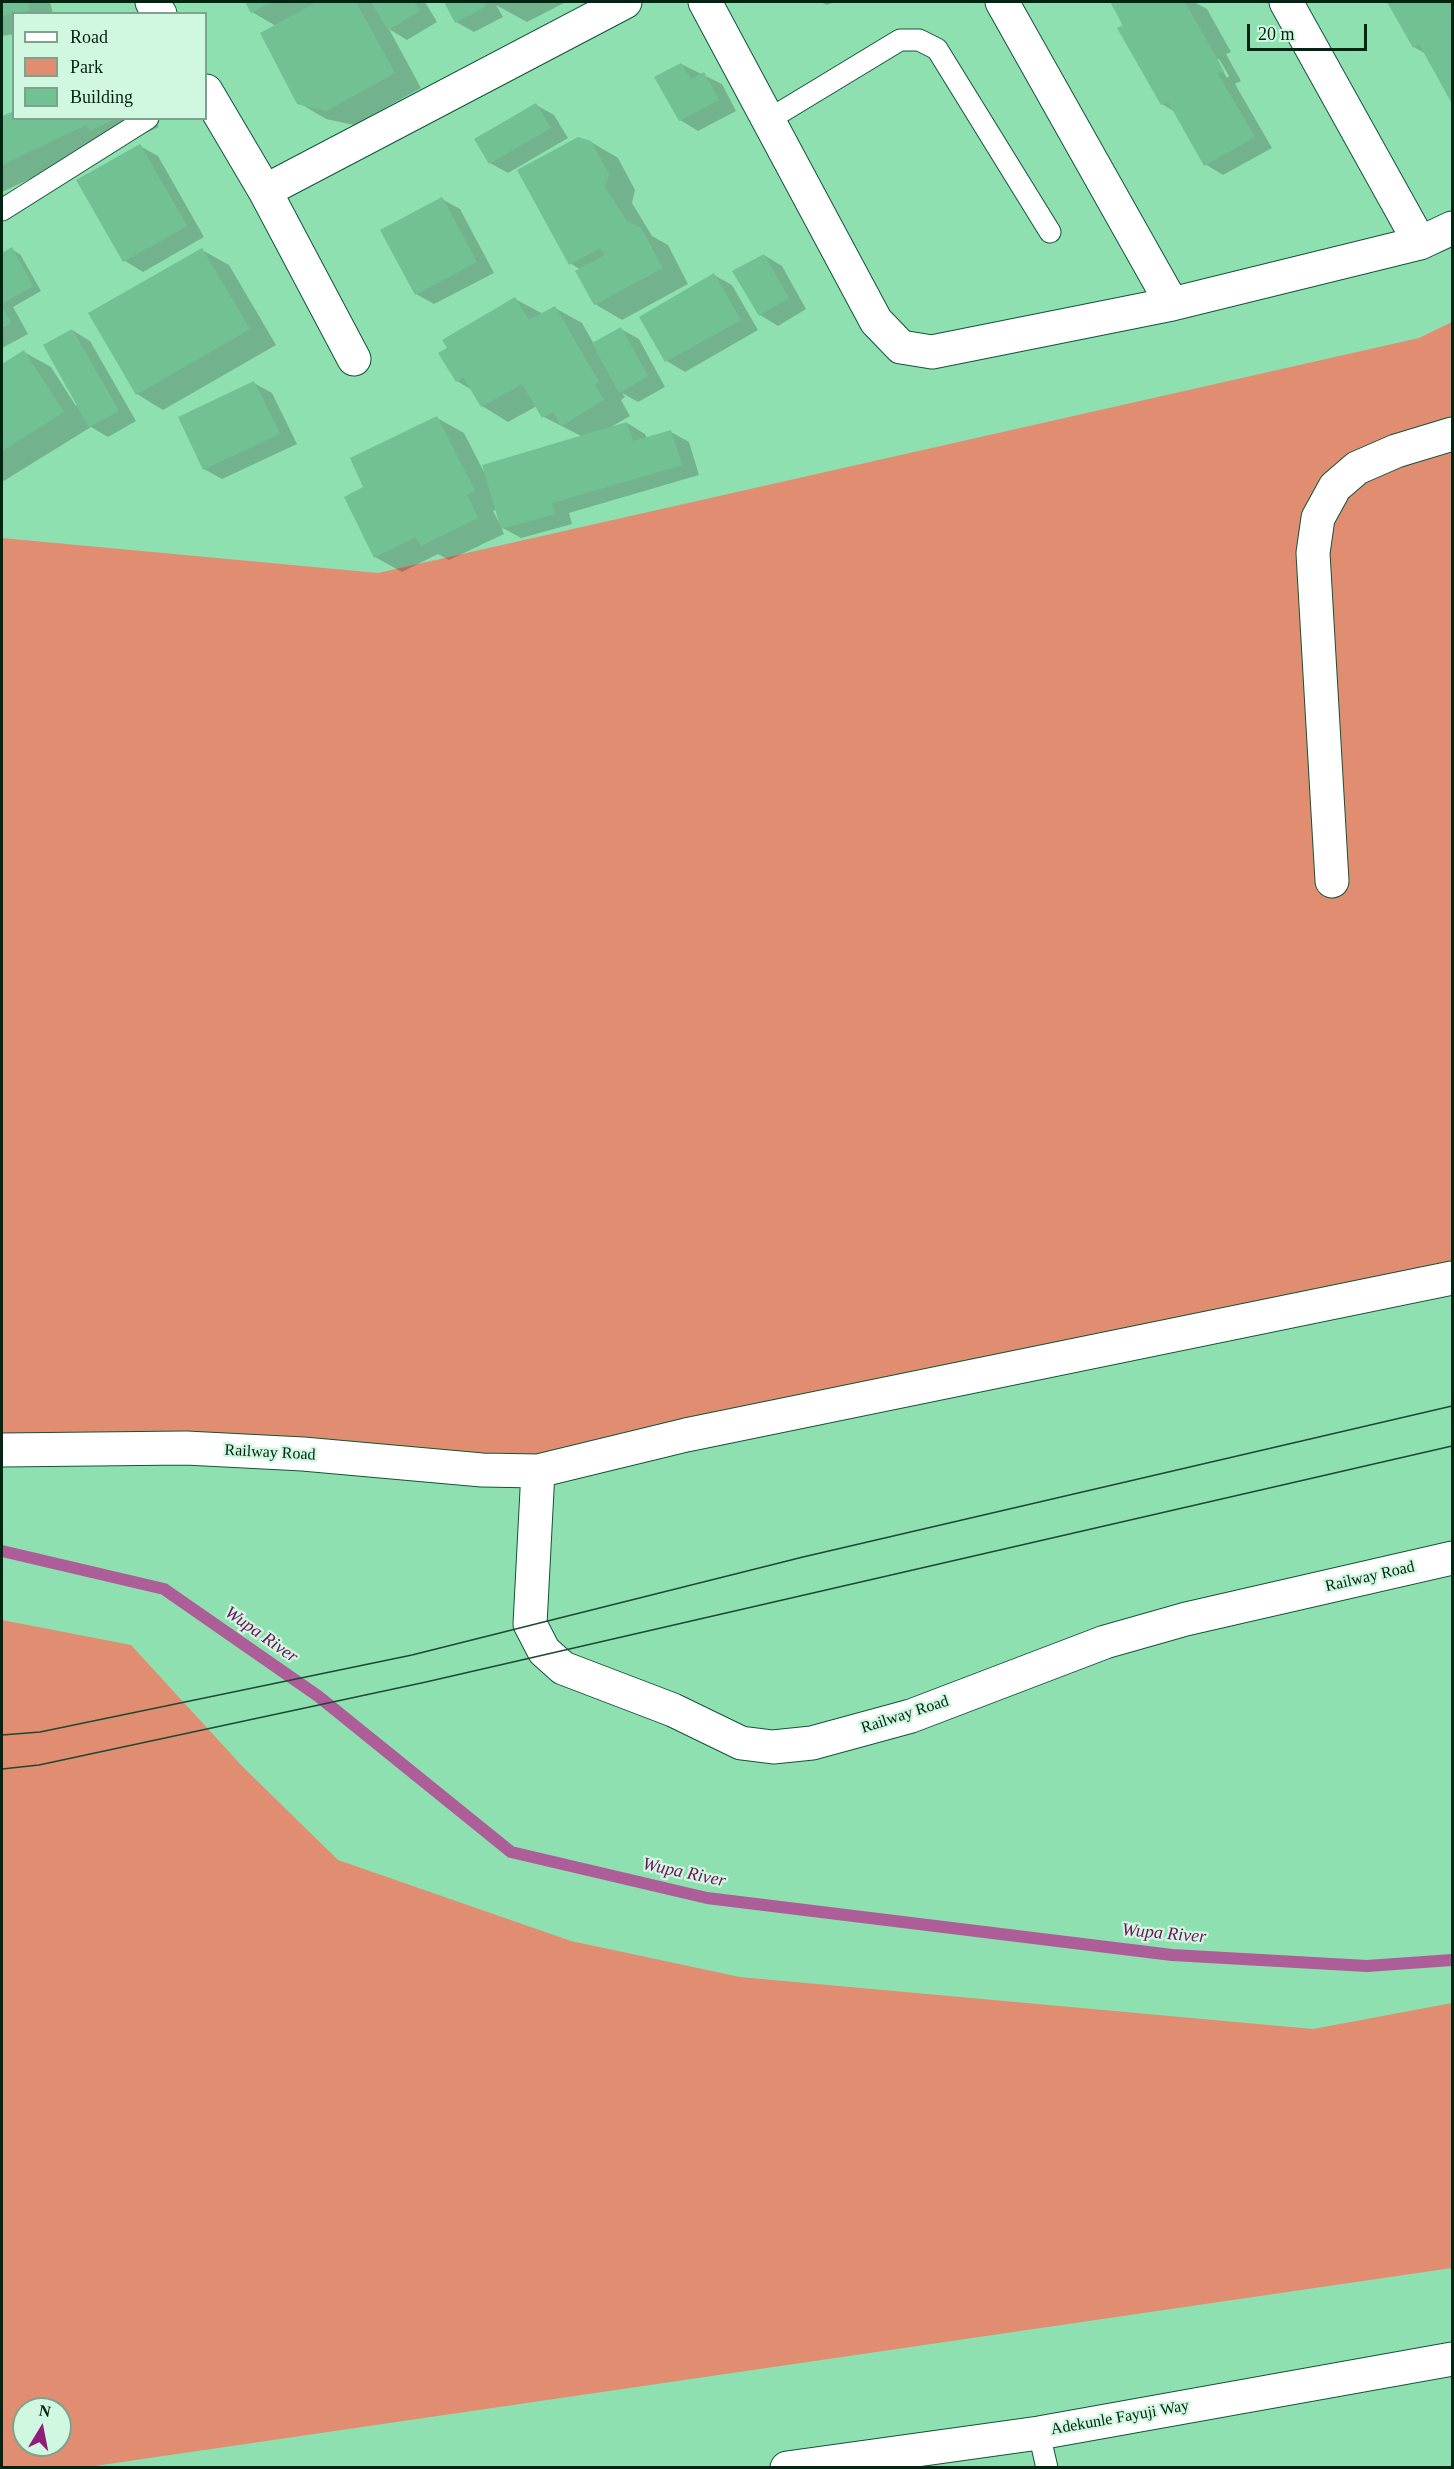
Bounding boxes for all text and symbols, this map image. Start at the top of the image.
legend [12,12,207,120]
scale bar [1250,12,1370,50]
text: 20 m [1258,24,1295,44]
text: Road [70,27,108,47]
text: Park [70,57,103,77]
text: Building [70,87,133,107]
street label: Railway Road [224,1441,316,1465]
street label: Railway Road [1323,1557,1417,1597]
water label: Wupa River [220,1602,302,1668]
street label: Railway Road [859,1692,951,1738]
water label: Wupa River [640,1854,728,1892]
water label: Wupa River [1121,1920,1207,1948]
street label: Adekunle Fayuji Way [1049,2396,1191,2440]
north arrow [12,2397,72,2457]
text: N [38,2401,52,2420]

